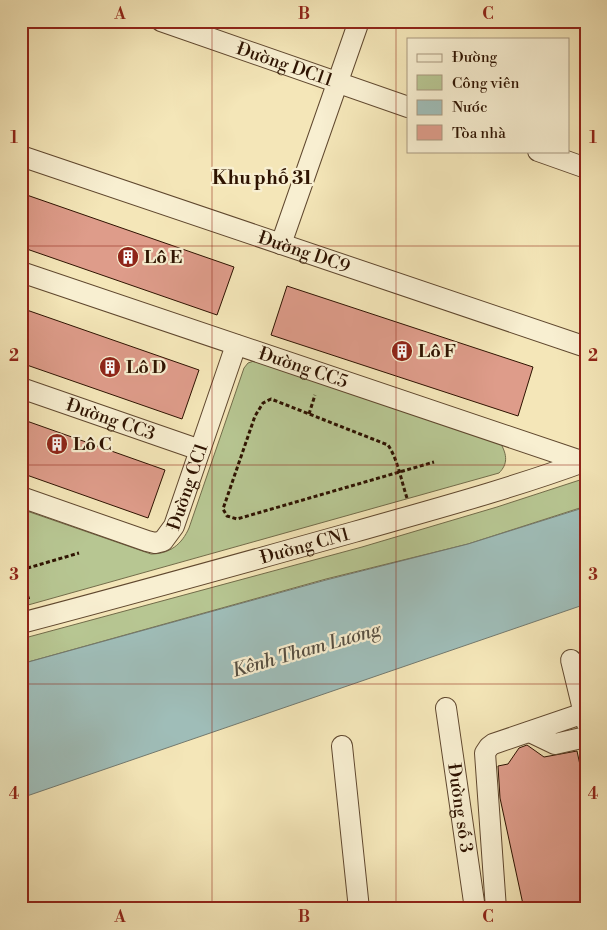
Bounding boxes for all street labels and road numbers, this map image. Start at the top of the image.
street label: Đường DC11 [233,37,336,92]
street label: Đường DC9 [255,226,353,278]
street label: Đường CC5 [256,342,351,394]
street label: Đường CC3 [63,394,158,446]
street label: Đường CC1 [162,440,214,534]
street label: Đường CN1 [258,523,352,570]
street label: Đường số 3 [442,762,478,854]

